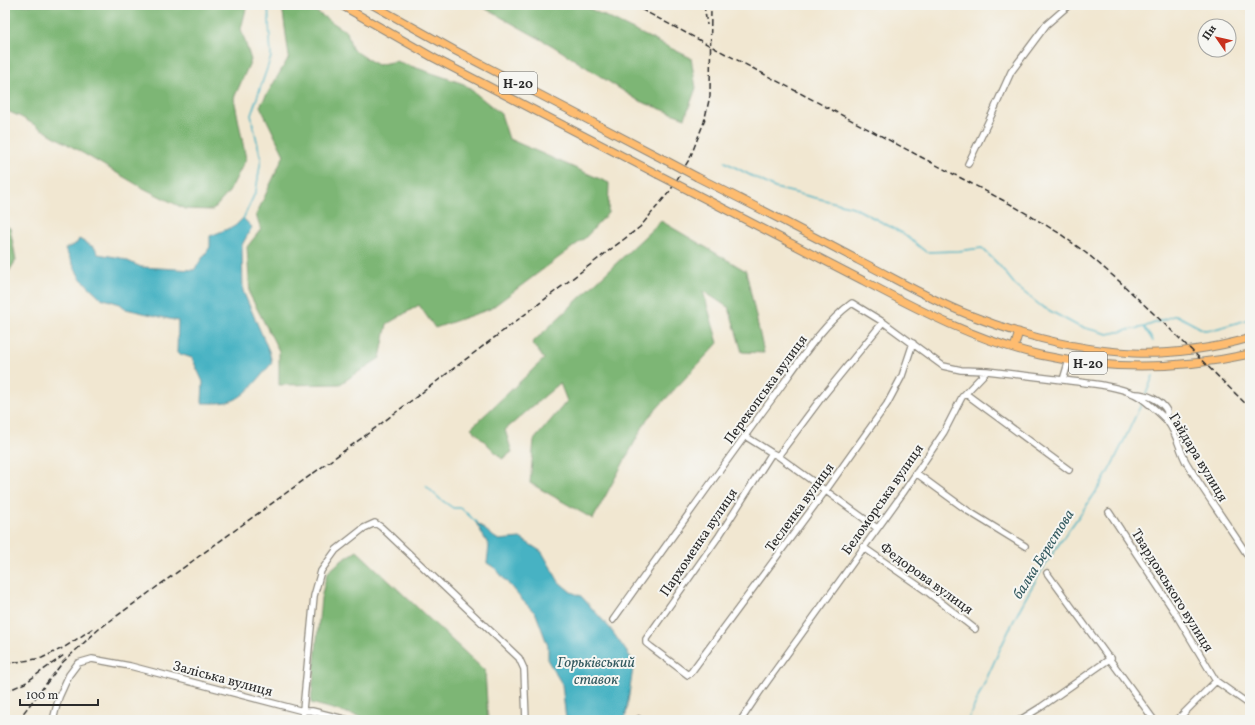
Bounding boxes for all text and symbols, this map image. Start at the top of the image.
north arrow [1197,18,1237,58]
text: Пн [1199,23,1221,44]
road number: Н-20 [499,72,537,94]
street label: Перекопська вулиця [720,331,812,448]
road number: Н-20 [1069,352,1107,374]
street label: Гайдара вулиця [1164,410,1232,506]
street label: Беломорська вулиця [838,441,929,559]
street label: Тесленка вулиця [761,459,839,556]
street label: Пархоменка вулиця [656,485,743,601]
water label: балка Берестова [1008,506,1080,603]
street label: Твардовського вулиця [1126,526,1217,656]
street label: Федорова вулиця [875,539,977,620]
water label: Горьківський ставок [557,653,635,691]
street label: Заліська вулиця [170,657,275,702]
scale bar [20,681,98,707]
text: 100 m [26,688,59,704]

